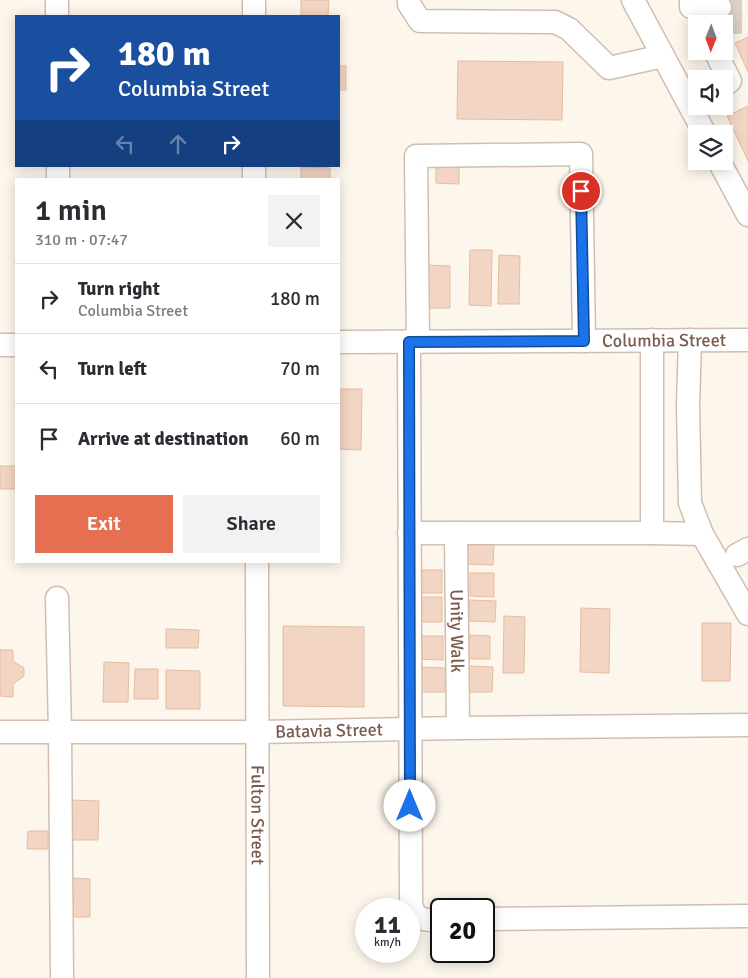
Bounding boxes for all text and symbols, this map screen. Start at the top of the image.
north arrow [688,15,732,60]
map controls [688,15,733,170]
text: 180 m [118,32,211,75]
icon: right [35,35,100,100]
button: sound [688,70,733,115]
text: Columbia Street [118,75,269,102]
button: layers [688,125,733,170]
icon: left [111,130,139,158]
icon: ahead [164,130,192,158]
icon: right [217,130,245,158]
pin [560,170,602,212]
icon: arrive [567,177,595,205]
text: 1 min [35,192,107,229]
button: close [268,195,320,247]
text: 310 m · 07:47 [35,230,128,250]
text: Turn right [78,277,160,301]
icon: right [35,285,63,313]
text: 180 m [270,287,320,311]
text: Columbia Street [78,301,188,321]
street label: Columbia Street [602,329,726,352]
icon: left [35,355,63,383]
text: Turn left [78,357,147,381]
text: 70 m [280,357,320,381]
icon: arrive [35,425,63,453]
text: Arrive at destination [78,427,249,451]
text: 60 m [280,427,320,451]
button: Exit [35,495,173,553]
button: Share [183,495,320,553]
street label: Unity Walk [446,589,468,673]
street label: Batavia Street [275,719,383,743]
street label: Fulton Street [246,765,269,865]
position arrow [383,779,435,831]
speed limit sign: 20 [430,898,495,963]
text: 11 [374,909,401,940]
text: km/h [374,935,401,950]

